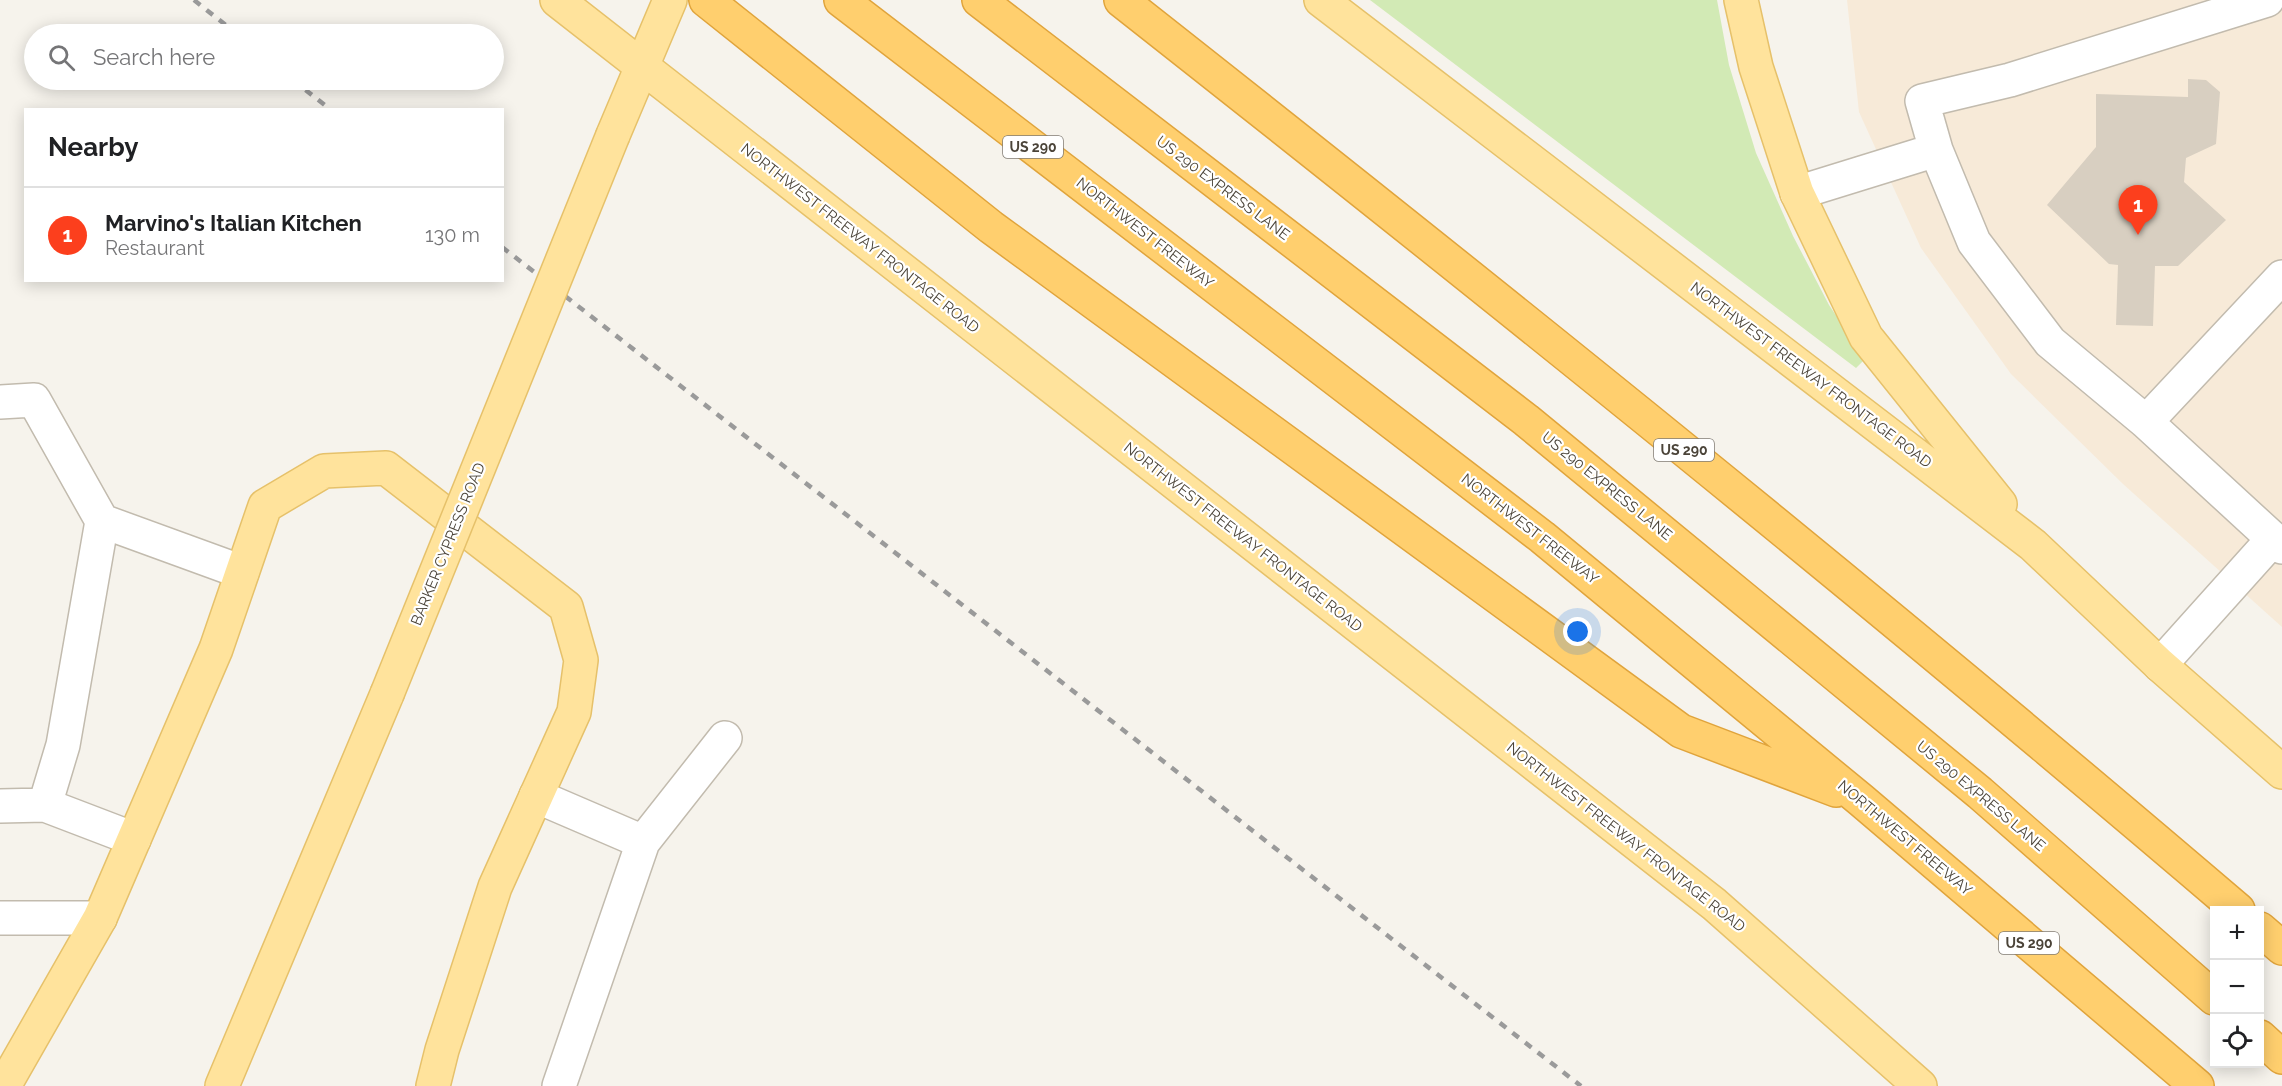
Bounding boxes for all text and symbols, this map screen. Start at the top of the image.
search box [24,24,504,90]
icon: search [45,41,78,74]
text: Search here [93,44,215,70]
text: Nearby [48,132,138,162]
street label: US 290 EXPRESS LANE [1153,132,1293,244]
road number: US 290 [1003,136,1063,158]
street label: NORTHWEST FREEWAY FRONTAGE ROAD [737,139,983,337]
street label: NORTHWEST FREEWAY [1073,174,1218,292]
pin: 1 [2118,186,2158,235]
text: Marvino's Italian Kitchen [105,210,362,236]
text: 1 [63,223,72,247]
text: 130 m [425,223,480,247]
text: Restaurant [105,236,205,260]
street label: NORTHWEST FREEWAY FRONTAGE ROAD [1687,278,1935,472]
street label: US 290 EXPRESS LANE [1538,428,1676,544]
street label: NORTHWEST FREEWAY FRONTAGE ROAD [1120,438,1366,636]
road number: US 290 [1654,439,1714,461]
street label: BARKER CYPRESS ROAD [407,460,489,628]
street label: NORTHWEST FREEWAY [1458,470,1603,588]
your location [1563,617,1592,646]
street label: US 290 EXPRESS LANE [1913,737,2049,855]
street label: NORTHWEST FREEWAY FRONTAGE ROAD [1503,738,1749,936]
street label: NORTHWEST FREEWAY [1834,777,1976,900]
map controls [2210,906,2264,1068]
button: + [2210,906,2264,960]
road number: US 290 [1999,932,2059,954]
button: − [2210,960,2264,1014]
button: locate [2210,1014,2264,1068]

